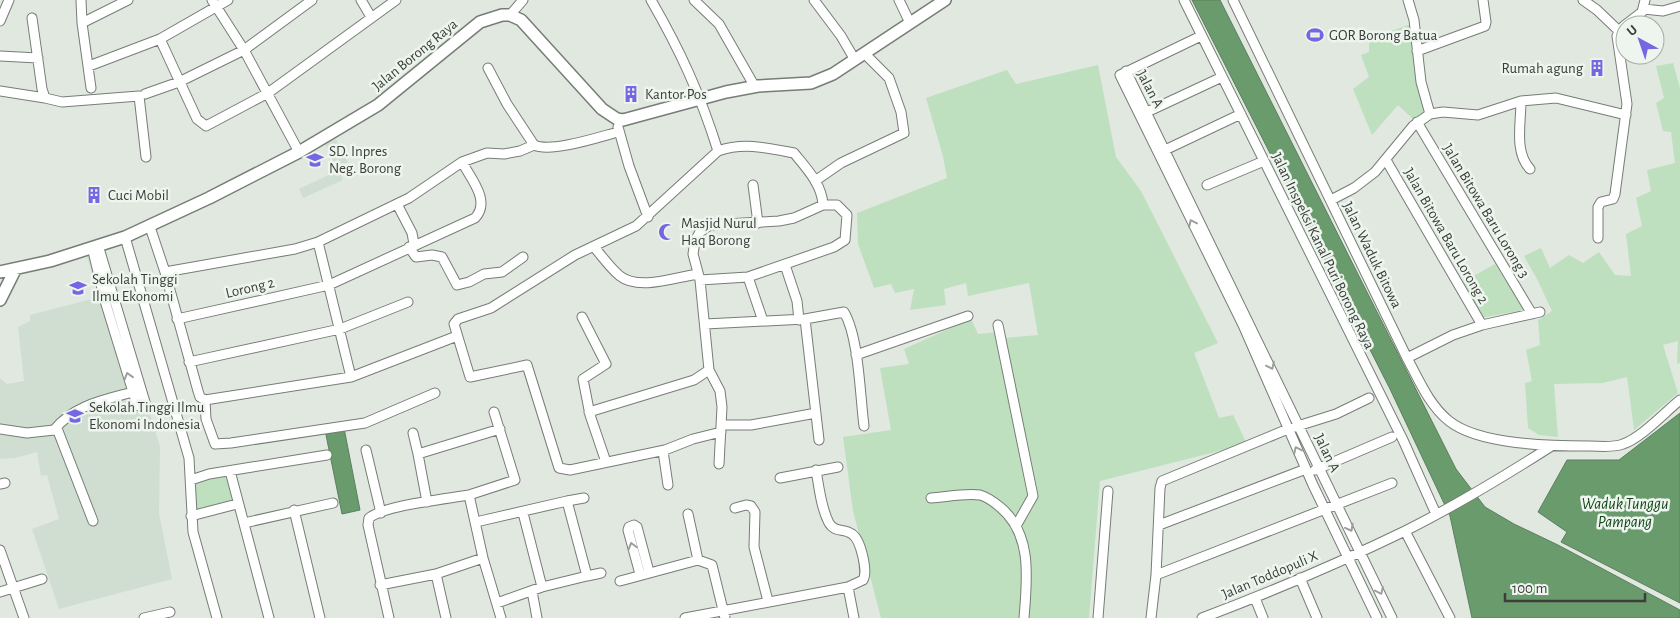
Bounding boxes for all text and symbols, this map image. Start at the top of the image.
north arrow [1615,15,1665,65]
street label: Jalan Borong Raya [370,16,460,94]
text: U [1624,23,1640,39]
sports icon: GOR Borong Batua [1305,25,1325,45]
place label: GOR Borong Batua [1329,28,1437,43]
building icon: Rumah agung [1587,58,1607,78]
place label: Rumah agung [1501,61,1584,76]
street label: Jalan A [1134,68,1166,111]
building icon: Kantor Pos [621,84,641,104]
place label: Kantor Pos [645,87,707,102]
street label: Jalan Bitowa Baru Lorong 3 [1440,141,1532,281]
place label: SD. Inpres Neg. Borong [329,144,402,176]
school or university icon: SD. Inpres Neg. Borong [305,150,325,170]
street label: Jalan Inspeksi Kanal Puri Borong Raya [1269,150,1377,352]
street label: Jalan Bitowa Baru Lorong 2 [1401,166,1491,307]
building icon: Cuci Mobil [84,185,104,205]
place label: Cuci Mobil [108,188,169,203]
street label: Jalan Waduk Bitowa [1340,199,1404,311]
place label: Masjid Nurul Haq Borong [681,216,757,248]
one-way arrow [1188,220,1198,229]
mosque icon: Masjid Nurul Haq Borong [657,222,677,242]
place label: Sekolah Tinggi Ilmu Ekonomi [92,272,178,304]
street label: Lorong 2 [224,275,276,301]
school or university icon: Sekolah Tinggi Ilmu Ekonomi [68,278,88,298]
one-way arrow [1265,361,1275,370]
one-way arrow [124,373,134,381]
place label: Sekolah Tinggi Ilmu Ekonomi Indonesia [89,400,205,432]
school or university icon: Sekolah Tinggi Ilmu Ekonomi Indonesia [65,406,85,426]
street label: Jalan A [1311,431,1343,475]
one-way arrow [1293,446,1303,455]
water label: Waduk Tunggu Pampang [1581,496,1669,531]
one-way arrow [1344,523,1354,532]
one-way arrow [628,542,638,550]
street label: Jalan Toddopuli X [1220,548,1320,602]
scale bar [1505,570,1645,602]
text: 100 m [1512,581,1547,596]
one-way arrow [1373,586,1384,595]

